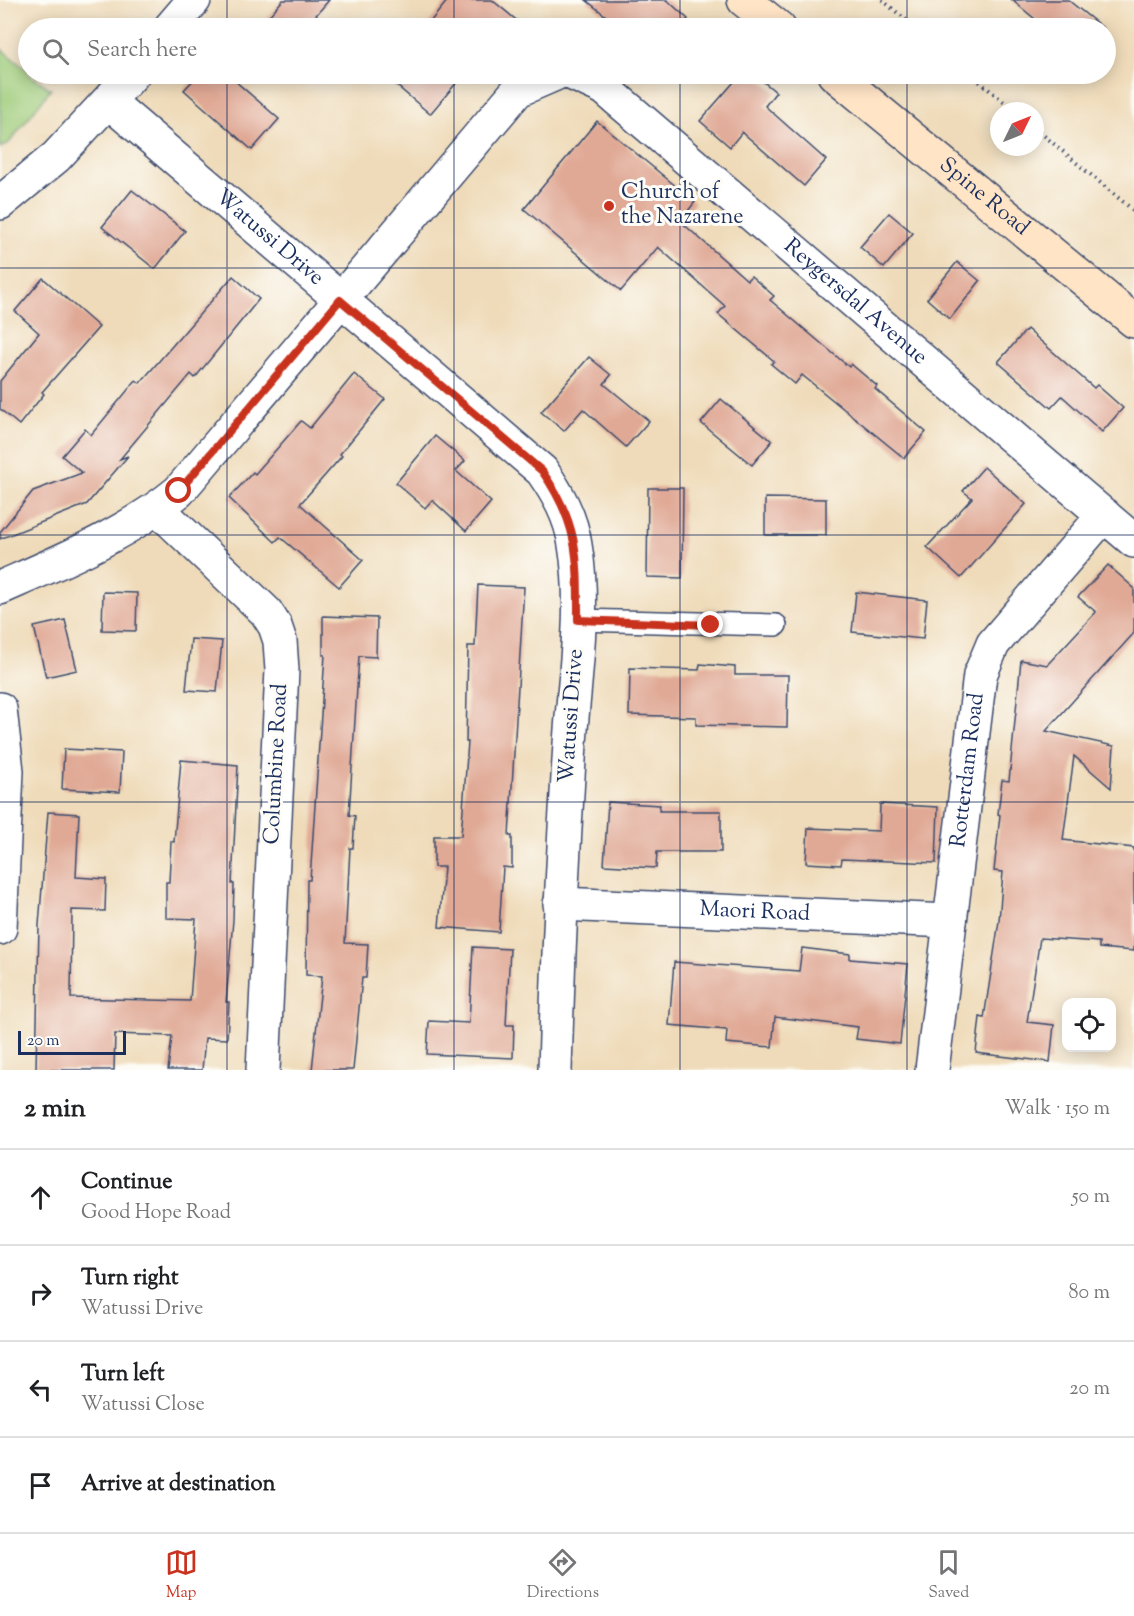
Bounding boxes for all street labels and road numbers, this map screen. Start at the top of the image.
street label: Spine Road [932,150,1036,244]
street label: Watussi Drive [207,182,330,294]
street label: Reygersdal Avenue [776,232,934,373]
street label: Watussi Drive [551,648,593,784]
street label: Columbine Road [257,683,297,845]
street label: Rotterdam Road [943,691,994,849]
street label: Maori Road [699,894,811,931]

